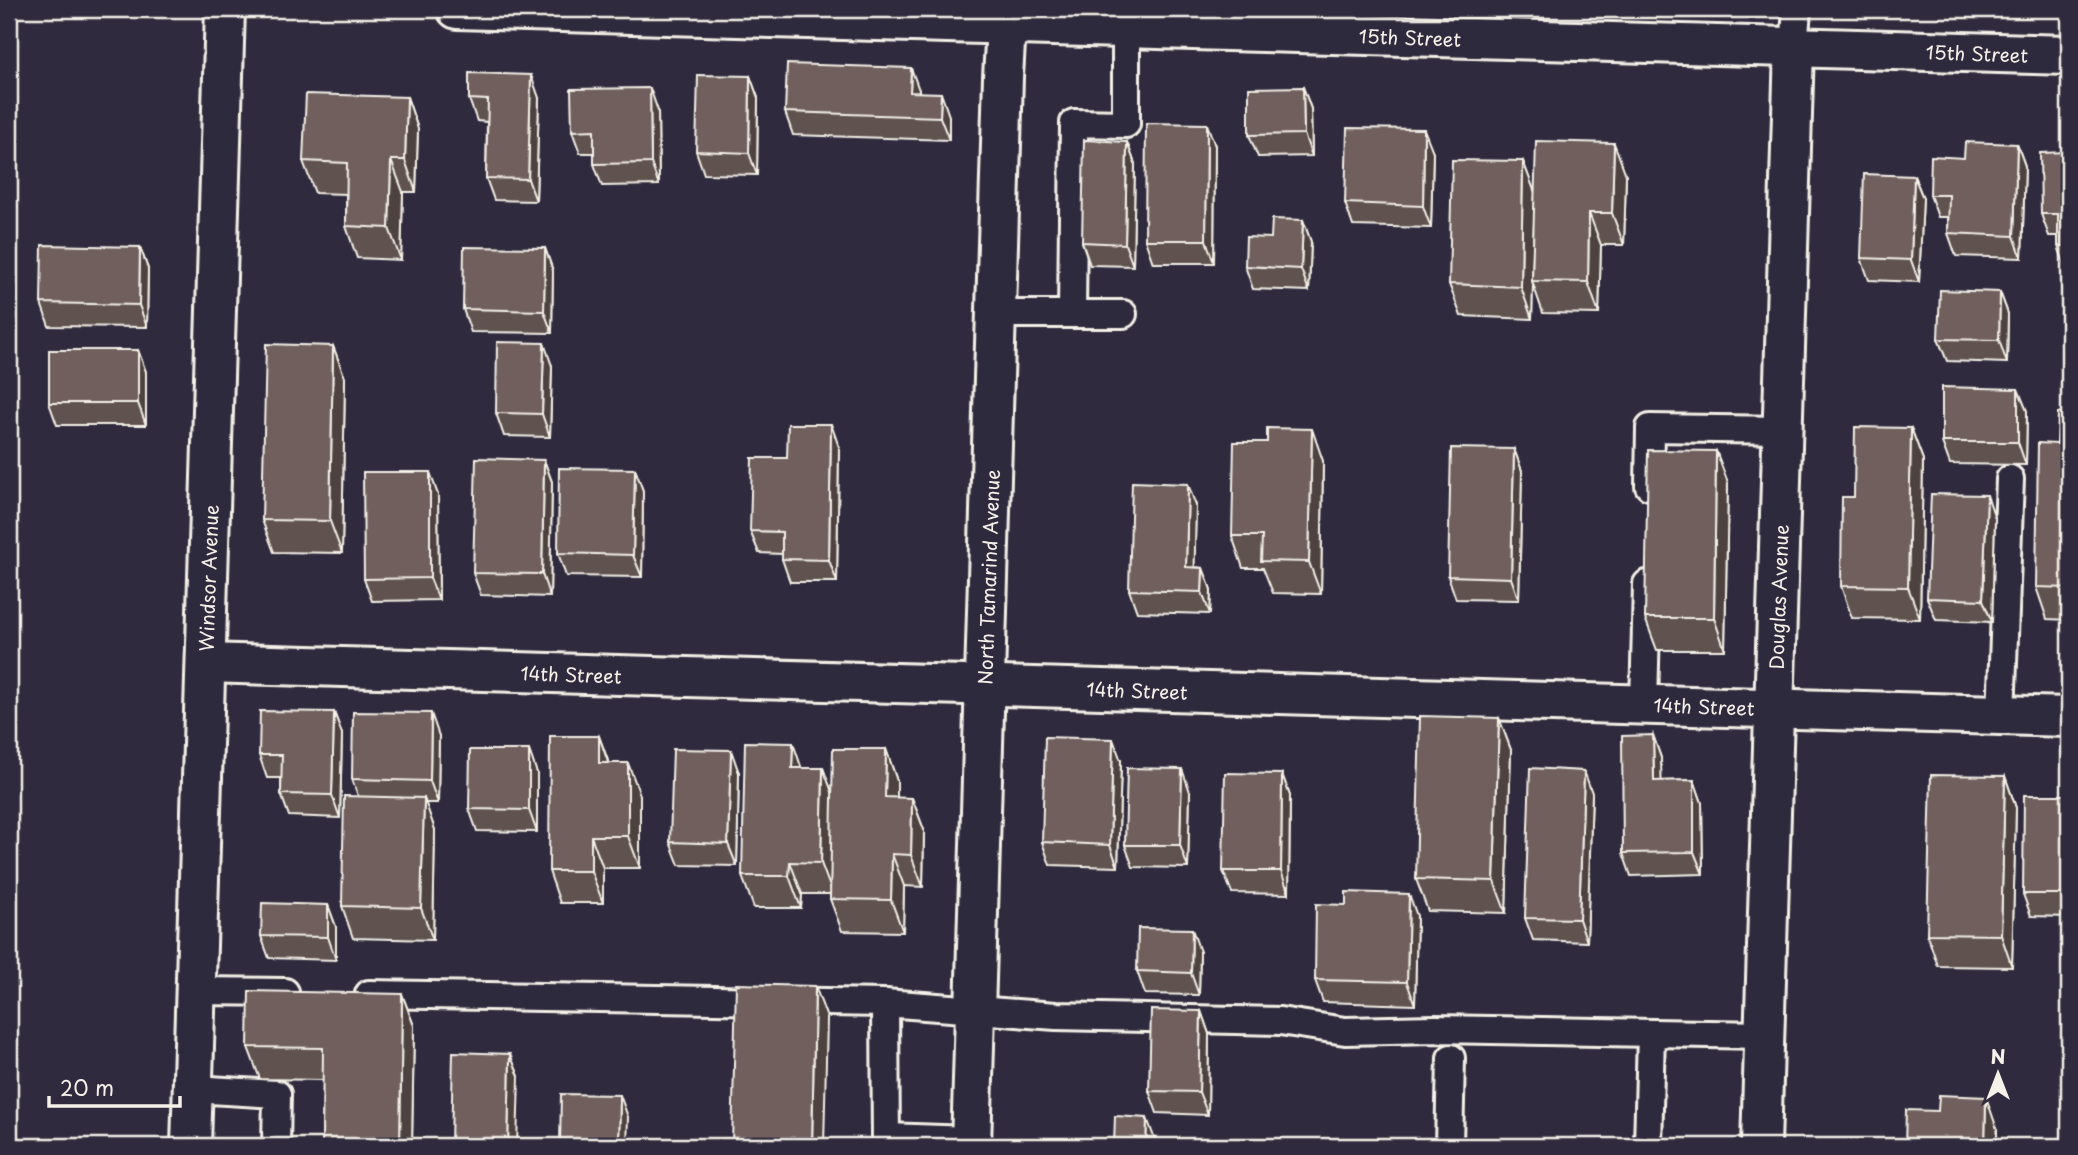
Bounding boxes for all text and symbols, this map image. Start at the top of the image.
street label: 15th Street [1358,21,1462,53]
street label: 15th Street [1925,37,2029,69]
street label: North Tamarind Avenue [970,469,1006,685]
street label: Windsor Avenue [191,504,225,652]
street label: Douglas Avenue [1761,524,1795,670]
street label: 14th Street [520,658,622,690]
street label: 14th Street [1086,674,1188,706]
street label: 14th Street [1653,690,1755,722]
north arrow [1962,1040,2032,1110]
text: N [1990,1042,2006,1070]
scale bar [49,1064,180,1108]
text: 20 m [60,1071,114,1103]

